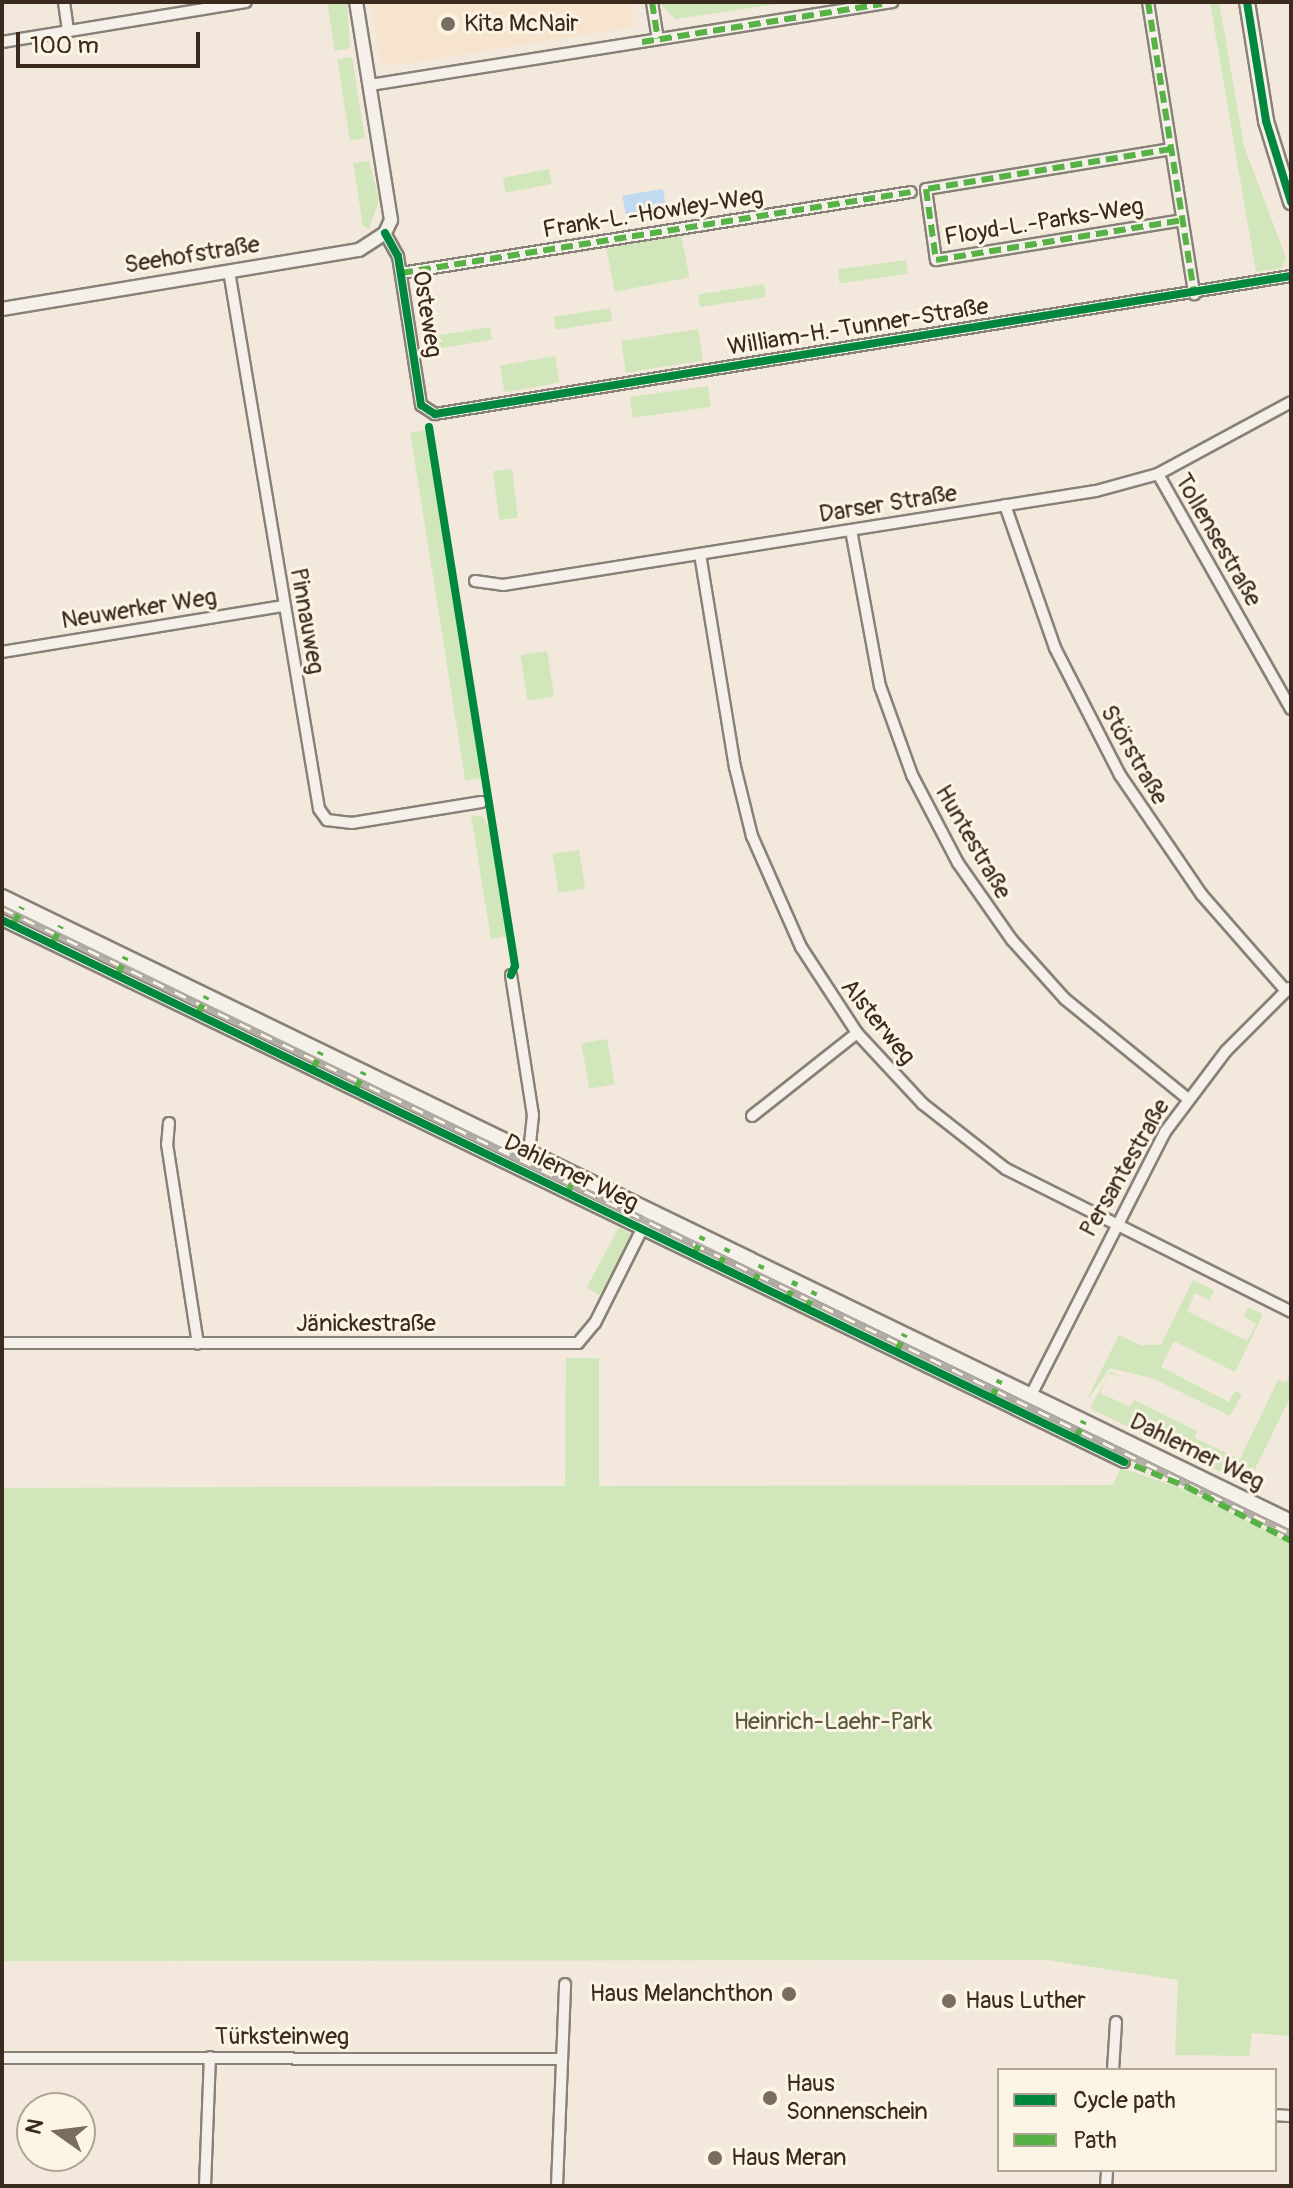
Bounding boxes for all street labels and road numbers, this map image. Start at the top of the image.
street label: Frank-L.-Howley-Weg [541,181,765,245]
street label: Floyd-L.-Parks-Weg [942,192,1146,252]
street label: Seehofstraße [122,230,262,280]
street label: Osteweg [406,268,448,360]
street label: William-H.-Tunner-Straße [725,292,991,362]
street label: Tollensestraße [1168,468,1268,612]
street label: Darser Straße [817,479,959,529]
street label: Pinnauweg [284,566,330,676]
street label: Neuwerker Weg [59,583,219,635]
street label: Störstraße [1094,700,1174,810]
street label: Huntestraße [929,780,1017,904]
street label: Alsterweg [835,973,921,1071]
street label: Persantestraße [1074,1094,1176,1242]
street label: Dahlemer Weg [499,1128,643,1218]
street label: Jänickestraße [296,1310,436,1338]
street label: Dahlemer Weg [1125,1407,1269,1497]
street label: Türksteinweg [215,2023,349,2051]

